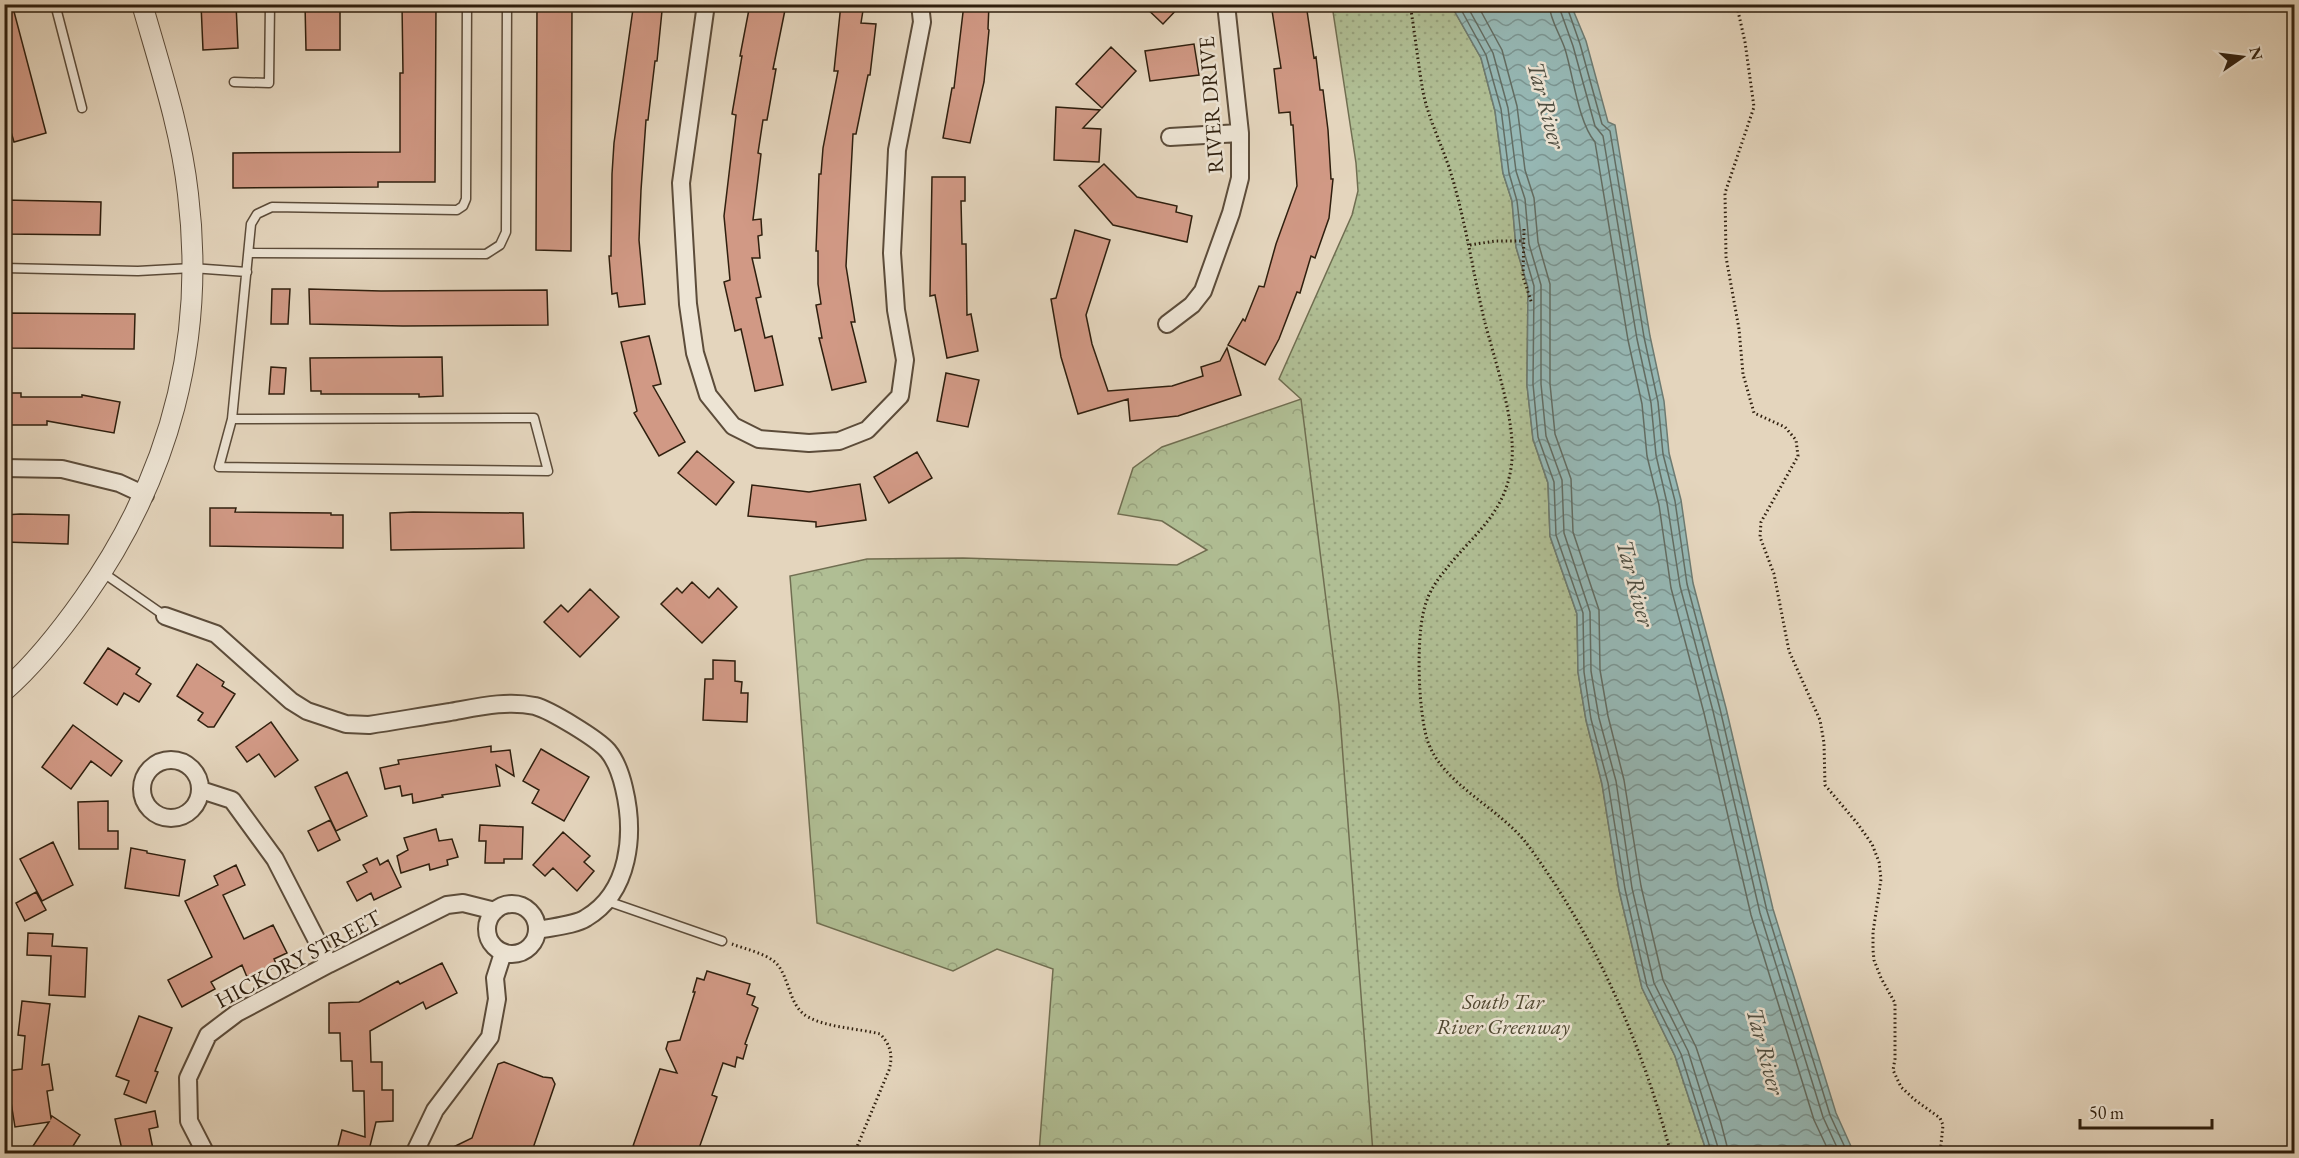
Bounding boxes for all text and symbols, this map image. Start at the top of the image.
north arrow [2212,27,2272,87]
street label: RIVER DRIVE [1192,35,1230,175]
text: N [2244,45,2268,62]
water label: Tar River [1521,58,1574,154]
water label: Tar River [1610,536,1663,632]
street label: HICKORY STREET [210,903,386,1015]
park label: South Tar River Greenway [1436,987,1570,1041]
water label: Tar River [1740,1004,1793,1100]
scale bar [2080,1092,2212,1130]
text: 50 m [2089,1101,2124,1124]

